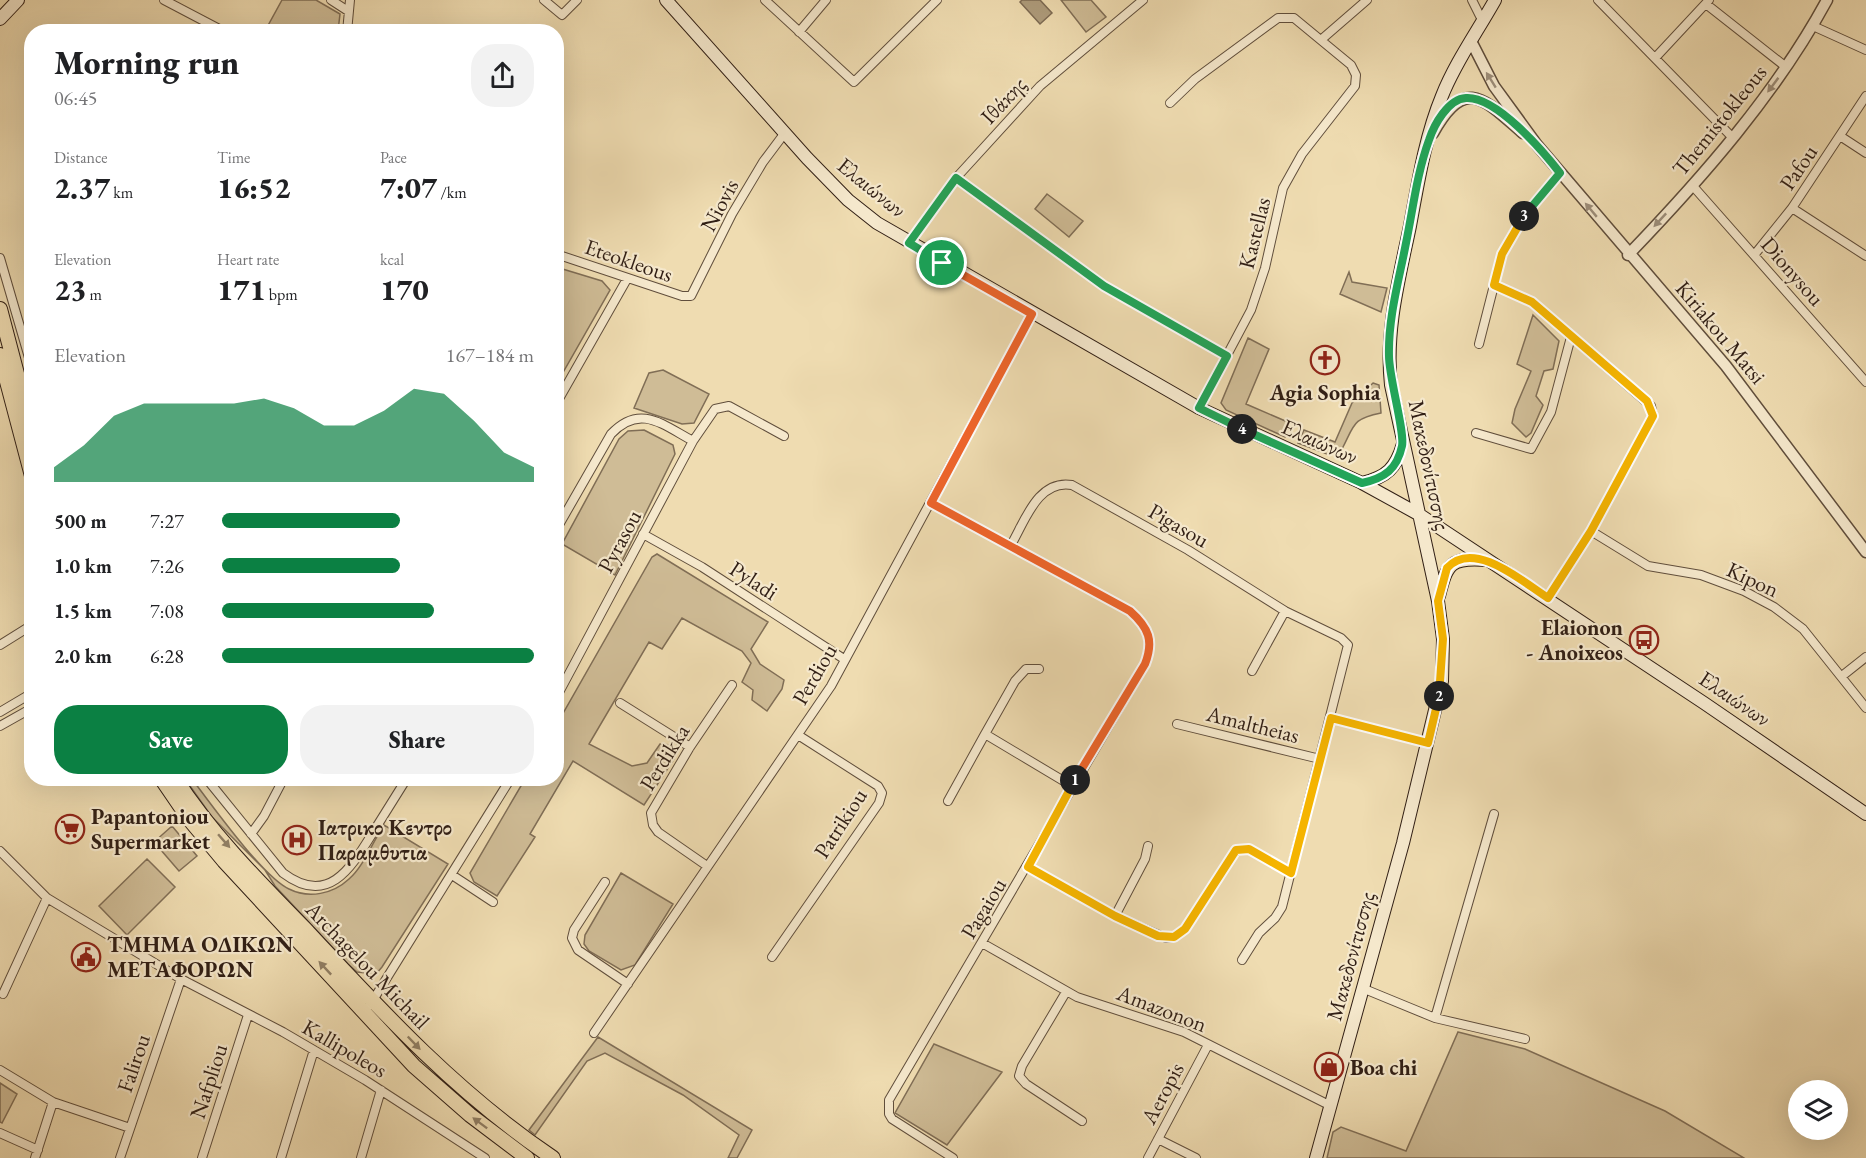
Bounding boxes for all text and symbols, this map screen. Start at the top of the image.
text: Morning run [54,41,239,84]
button: share [471,44,534,107]
street label: Themistokleous [1666,59,1773,182]
street label: Ιθάκης [974,70,1033,130]
one-way arrow [1485,72,1496,88]
one-way arrow [1767,76,1779,92]
text: 06:45 [54,85,97,111]
street label: Pafou [1773,139,1824,196]
text: Distance [54,147,107,168]
text: Time [217,147,250,168]
text: Pace [380,147,407,168]
street label: Ελαιώνων [831,151,912,224]
text: 2.37 [54,168,110,207]
text: 16:52 [217,168,290,207]
text: 7:07 [380,168,437,207]
street label: Niovis [694,174,745,237]
text: km [110,182,133,203]
text: /km [437,182,467,203]
street label: Kastellas [1232,194,1277,272]
pin: 3 [1509,201,1539,231]
one-way arrow [1585,203,1598,218]
text: 3 [1520,205,1528,226]
one-way arrow [1654,213,1668,227]
street label: Dionysou [1755,231,1831,312]
street label: Eteokleous [581,232,677,289]
pin [916,237,967,288]
icon: arrive [925,246,958,279]
text: Elevation [54,249,112,270]
text: Heart rate [217,249,279,270]
text: kcal [380,249,404,270]
text: 23 [54,270,86,309]
text: 171 [217,270,266,309]
text: 170 [380,270,429,309]
street label: Kiriakou Matsi [1669,274,1772,390]
text: m [86,284,102,305]
text: bpm [266,284,298,305]
text: Elevation [54,342,126,368]
text: 167–184 m [446,342,534,368]
church icon: Agia Sophia [1309,344,1341,376]
place label: Agia Sophia [1269,378,1381,407]
street label: Μακεδονίτισσης [1402,397,1457,533]
street label: Ελαιώνων [1277,412,1363,471]
pin: 4 [1227,414,1257,444]
text: 4 [1238,418,1246,439]
street label: Pigasou [1143,497,1215,555]
street label: Pyrasou [591,504,648,578]
text: 500 m [54,508,107,534]
text: 7:27 [150,508,184,534]
text: 1.0 km [54,553,112,579]
text: 7:26 [150,553,184,579]
street label: Pyladi [724,554,784,607]
street label: Kipon [1722,555,1784,604]
text: 1.5 km [54,598,112,624]
text: 7:08 [150,598,184,624]
place label: Elaionon - Anoixeos [1526,613,1624,667]
bus stop icon: Elaionon - Anoixeos [1628,624,1660,656]
street label: Perdiou [785,638,844,710]
text: 2.0 km [54,643,112,669]
text: 6:28 [150,643,184,669]
street label: Ελαιώνων [1693,664,1776,733]
pin: 2 [1424,681,1454,711]
text: 2 [1435,685,1443,706]
street label: Amaltheias [1203,699,1302,750]
button: Save [54,705,288,774]
button: Share [300,705,534,774]
street label: Perdikka [633,718,696,796]
pin: 1 [1060,765,1090,795]
text: 1 [1071,769,1079,790]
street label: Patrikiou [807,782,874,864]
place label: Papantoniou Supermarket [91,802,211,856]
supermarket icon: Papantoniou Supermarket [54,813,86,845]
place label: Ιατρικο Κεντρο Παραμθυτια [318,813,452,867]
hospital icon: Ιατρικο Κεντρο Παραμθυτια [281,824,313,856]
one-way arrow [218,833,231,849]
street label: Pagaiou [954,872,1013,944]
street label: Μακεδονίτισσης [1319,888,1382,1024]
street label: Archagelou Michail [299,895,436,1035]
place label: ΤΜΗΜΑ ΟΔΙΚΩΝ ΜΕΤΑΦΟΡΩΝ [107,930,293,984]
public building icon: ΤΜΗΜΑ ΟΔΙΚΩΝ ΜΕΤΑΦΟΡΩΝ [70,941,102,973]
one-way arrow [318,962,332,976]
street label: Amazonon [1112,978,1211,1039]
street label: Kallipoleos [297,1013,392,1084]
street label: Falirou [110,1030,157,1096]
one-way arrow [407,1036,421,1051]
street label: Nafpliou [183,1039,234,1122]
shop icon: Boa chi [1313,1051,1345,1083]
place label: Boa chi [1350,1053,1418,1082]
street label: Aeropis [1134,1057,1191,1130]
map controls [1788,1080,1848,1140]
button: layers [1788,1080,1848,1140]
one-way arrow [472,1117,488,1129]

